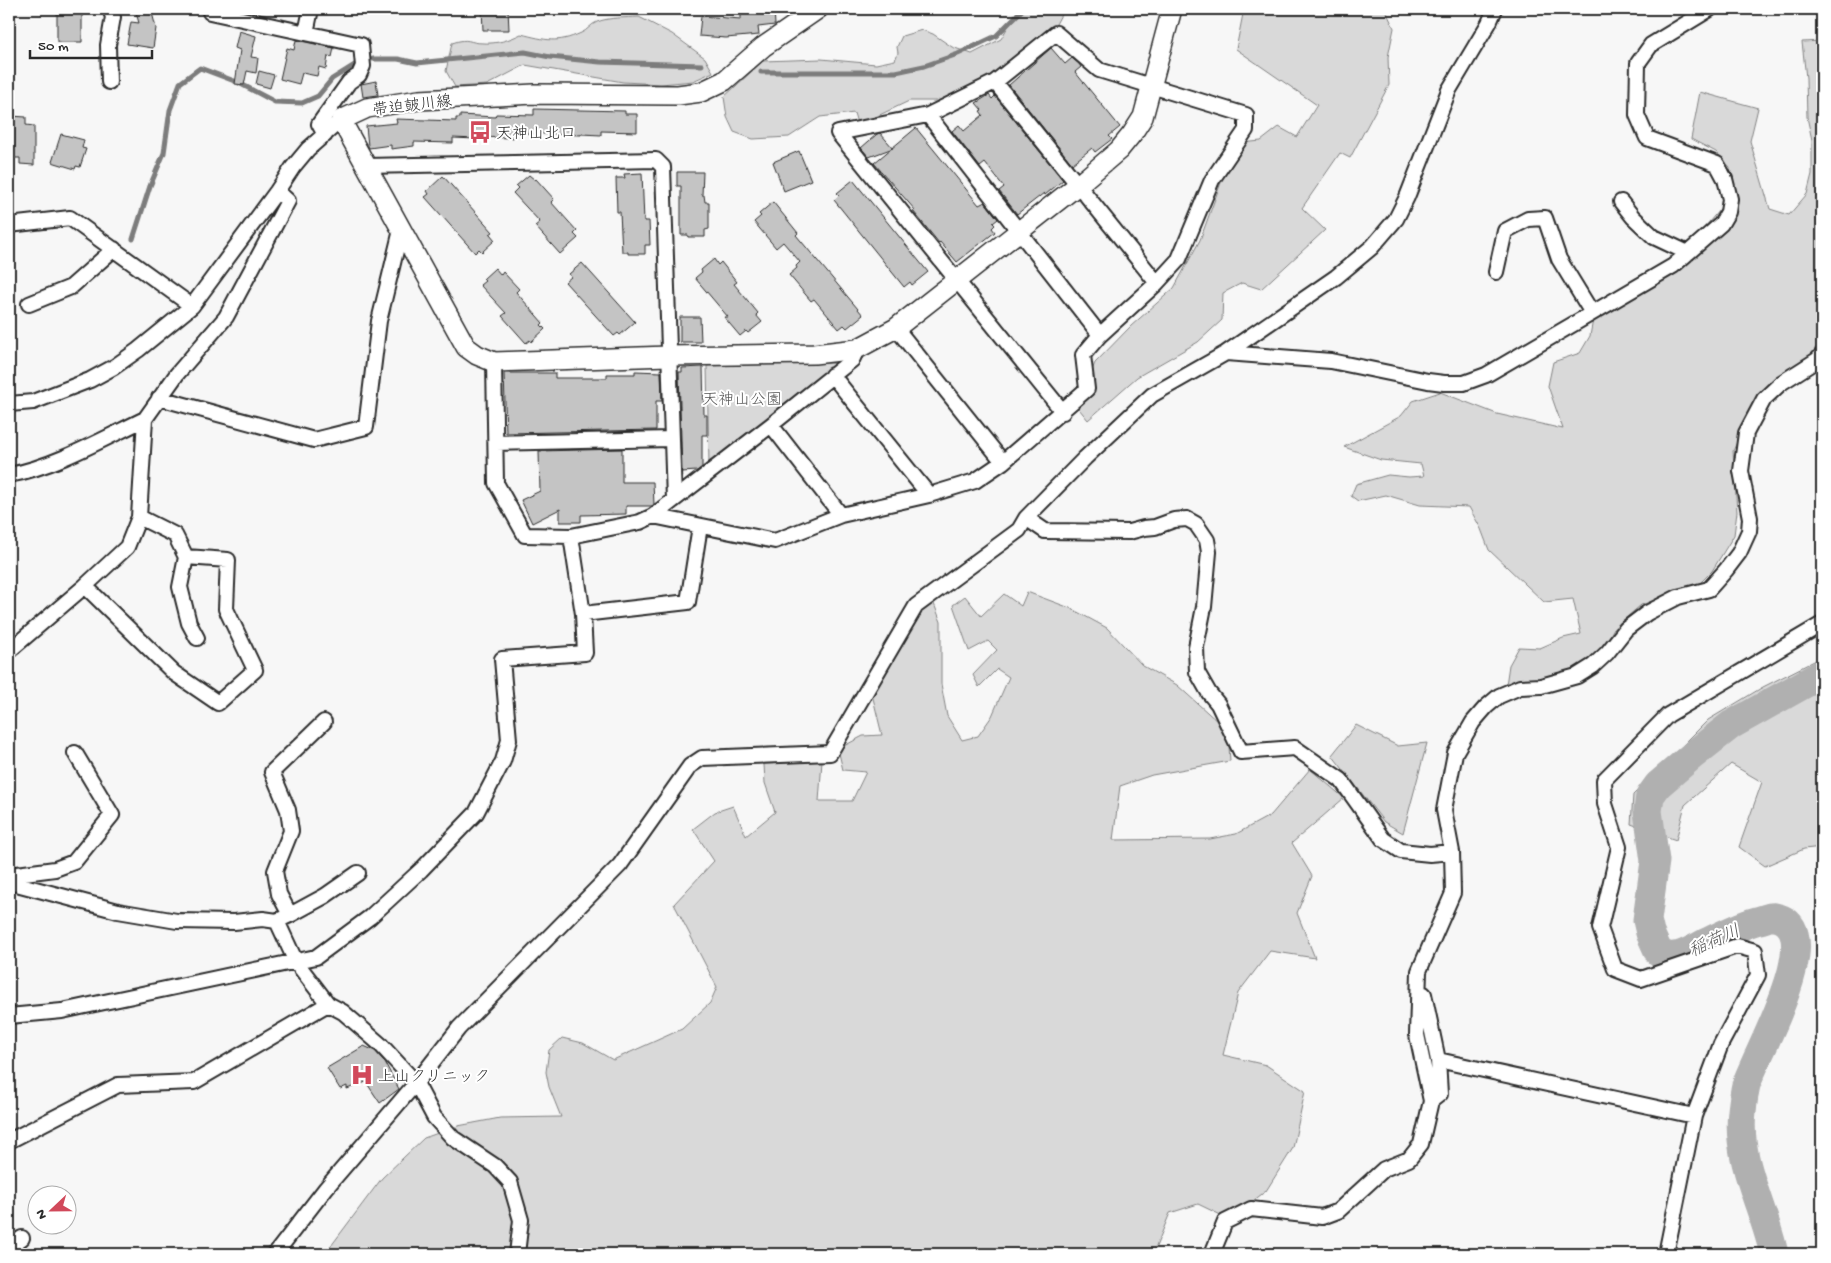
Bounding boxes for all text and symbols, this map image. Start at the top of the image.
scale bar [30,28,152,60]
text: 50 m [38,38,69,56]
street label: 帯迫皷川線 [371,91,453,122]
bus stop icon: 天神山北口 [467,119,493,145]
place label: 天神山北口 [496,125,576,145]
park label: 天神山公園 [702,391,782,411]
water label: 稲荷川 [1686,921,1744,963]
hospital icon: 上山クリニック [349,1062,375,1088]
place label: 上山クリニック [378,1068,490,1088]
north arrow [28,1186,78,1236]
text: N [33,1207,52,1221]

